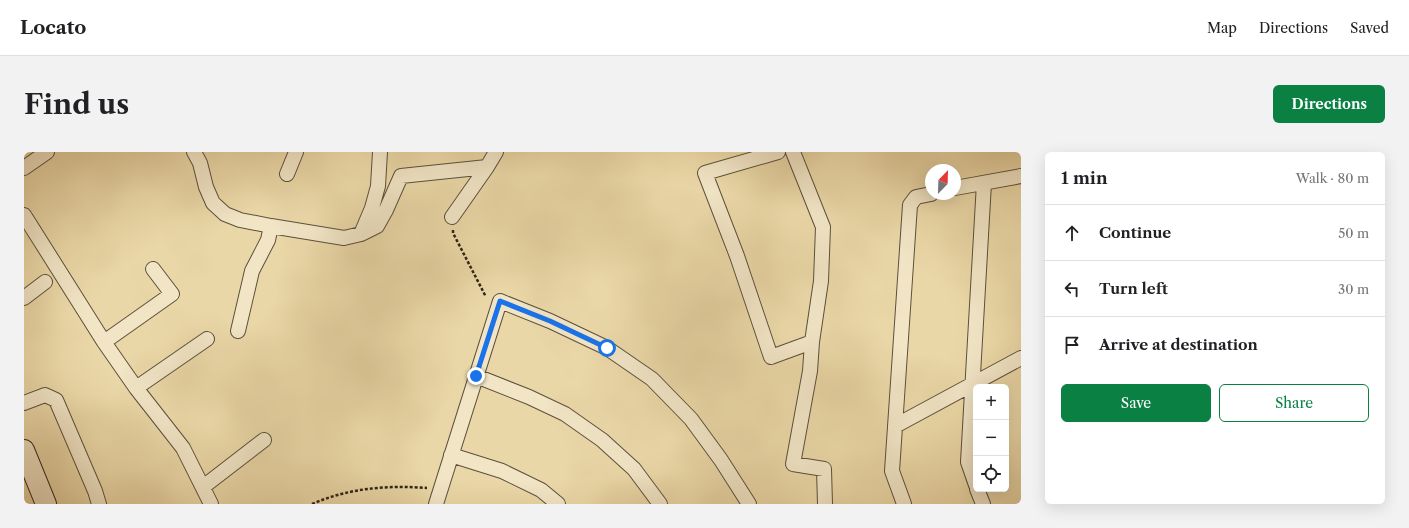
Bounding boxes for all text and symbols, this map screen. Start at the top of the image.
text: Locato [20,16,86,39]
text: Map [1207,19,1237,37]
text: Directions [1259,19,1328,37]
text: Saved [1350,19,1389,37]
button: Directions [1273,85,1385,123]
text: Find us [24,87,129,121]
north arrow [925,164,961,200]
text: 1 min [1061,168,1108,188]
text: Walk · 80 m [1296,170,1369,186]
icon: ahead [1061,222,1083,244]
text: Continue [1099,223,1171,242]
text: 50 m [1338,225,1369,241]
icon: left [1061,278,1083,300]
text: Turn left [1099,279,1168,298]
text: 30 m [1338,281,1369,297]
icon: arrive [1061,334,1083,356]
text: Arrive at destination [1099,335,1258,354]
route start [598,339,616,357]
route end [467,367,485,385]
map controls [973,384,1009,492]
button: + [973,384,1009,420]
button: Save [1061,384,1211,422]
button: Share [1219,384,1369,422]
button: − [973,420,1009,456]
button: locate [973,456,1009,492]

